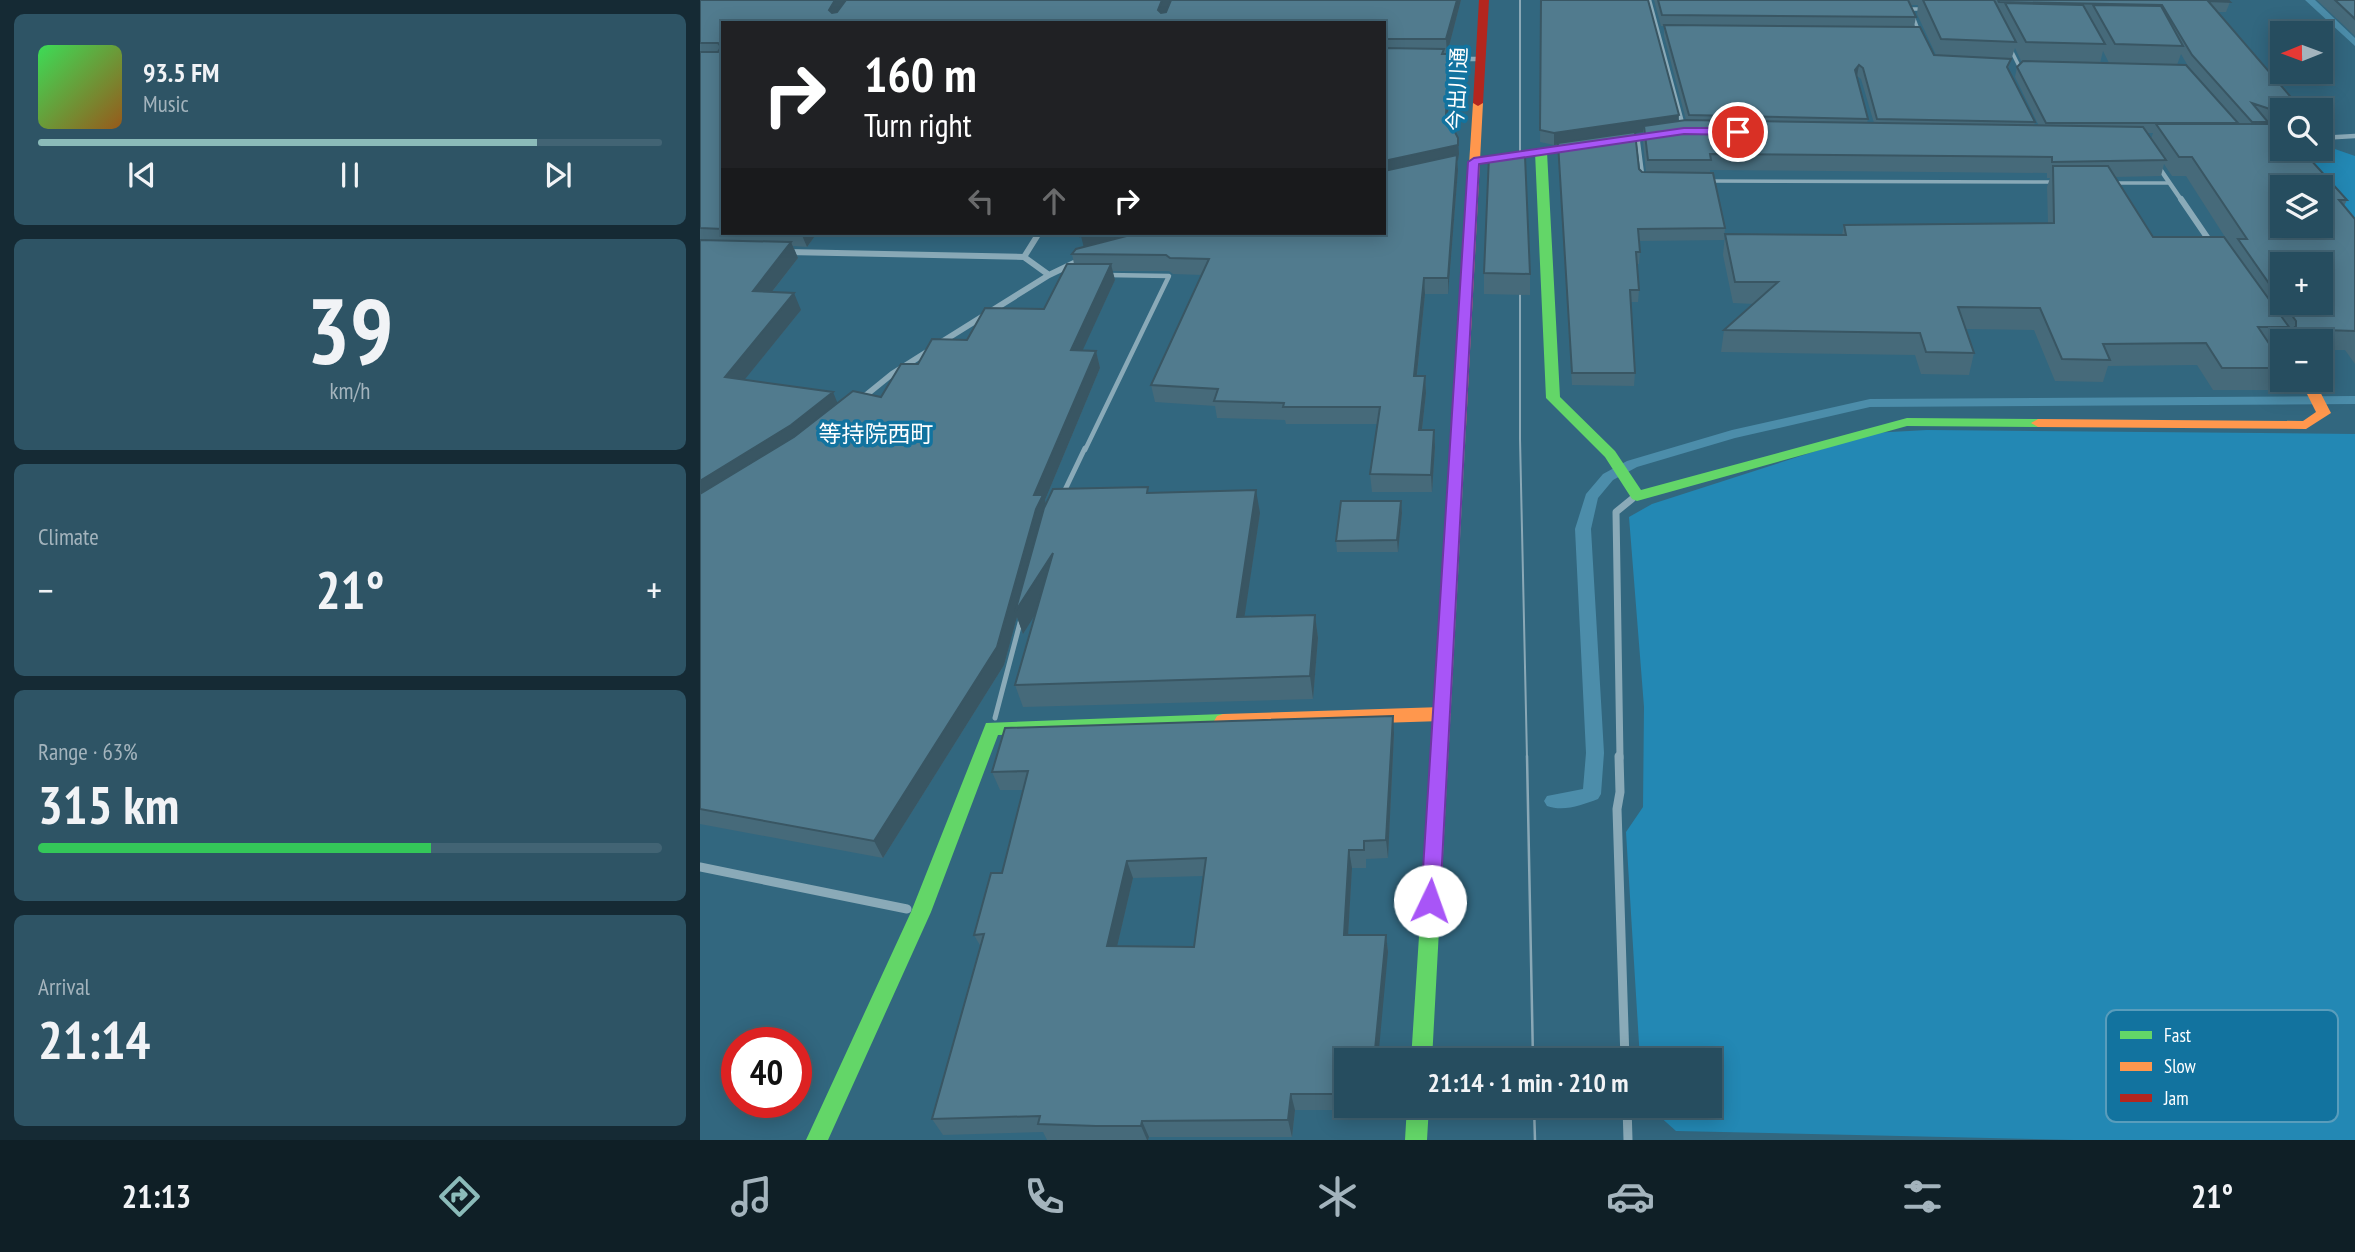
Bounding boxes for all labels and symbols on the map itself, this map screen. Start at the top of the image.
north arrow [2270,21,2333,84]
street label: 今出川通 [1441,46,1473,132]
pin [1708,102,1768,162]
district label: 等持院西町 [819,419,934,448]
position arrow [1393,864,1467,938]
legend [2106,1010,2338,1122]
text: Fast [2164,1023,2192,1047]
speed limit sign: 40 [721,1027,812,1118]
text: Slow [2164,1054,2197,1078]
text: Jam [2163,1086,2189,1110]

